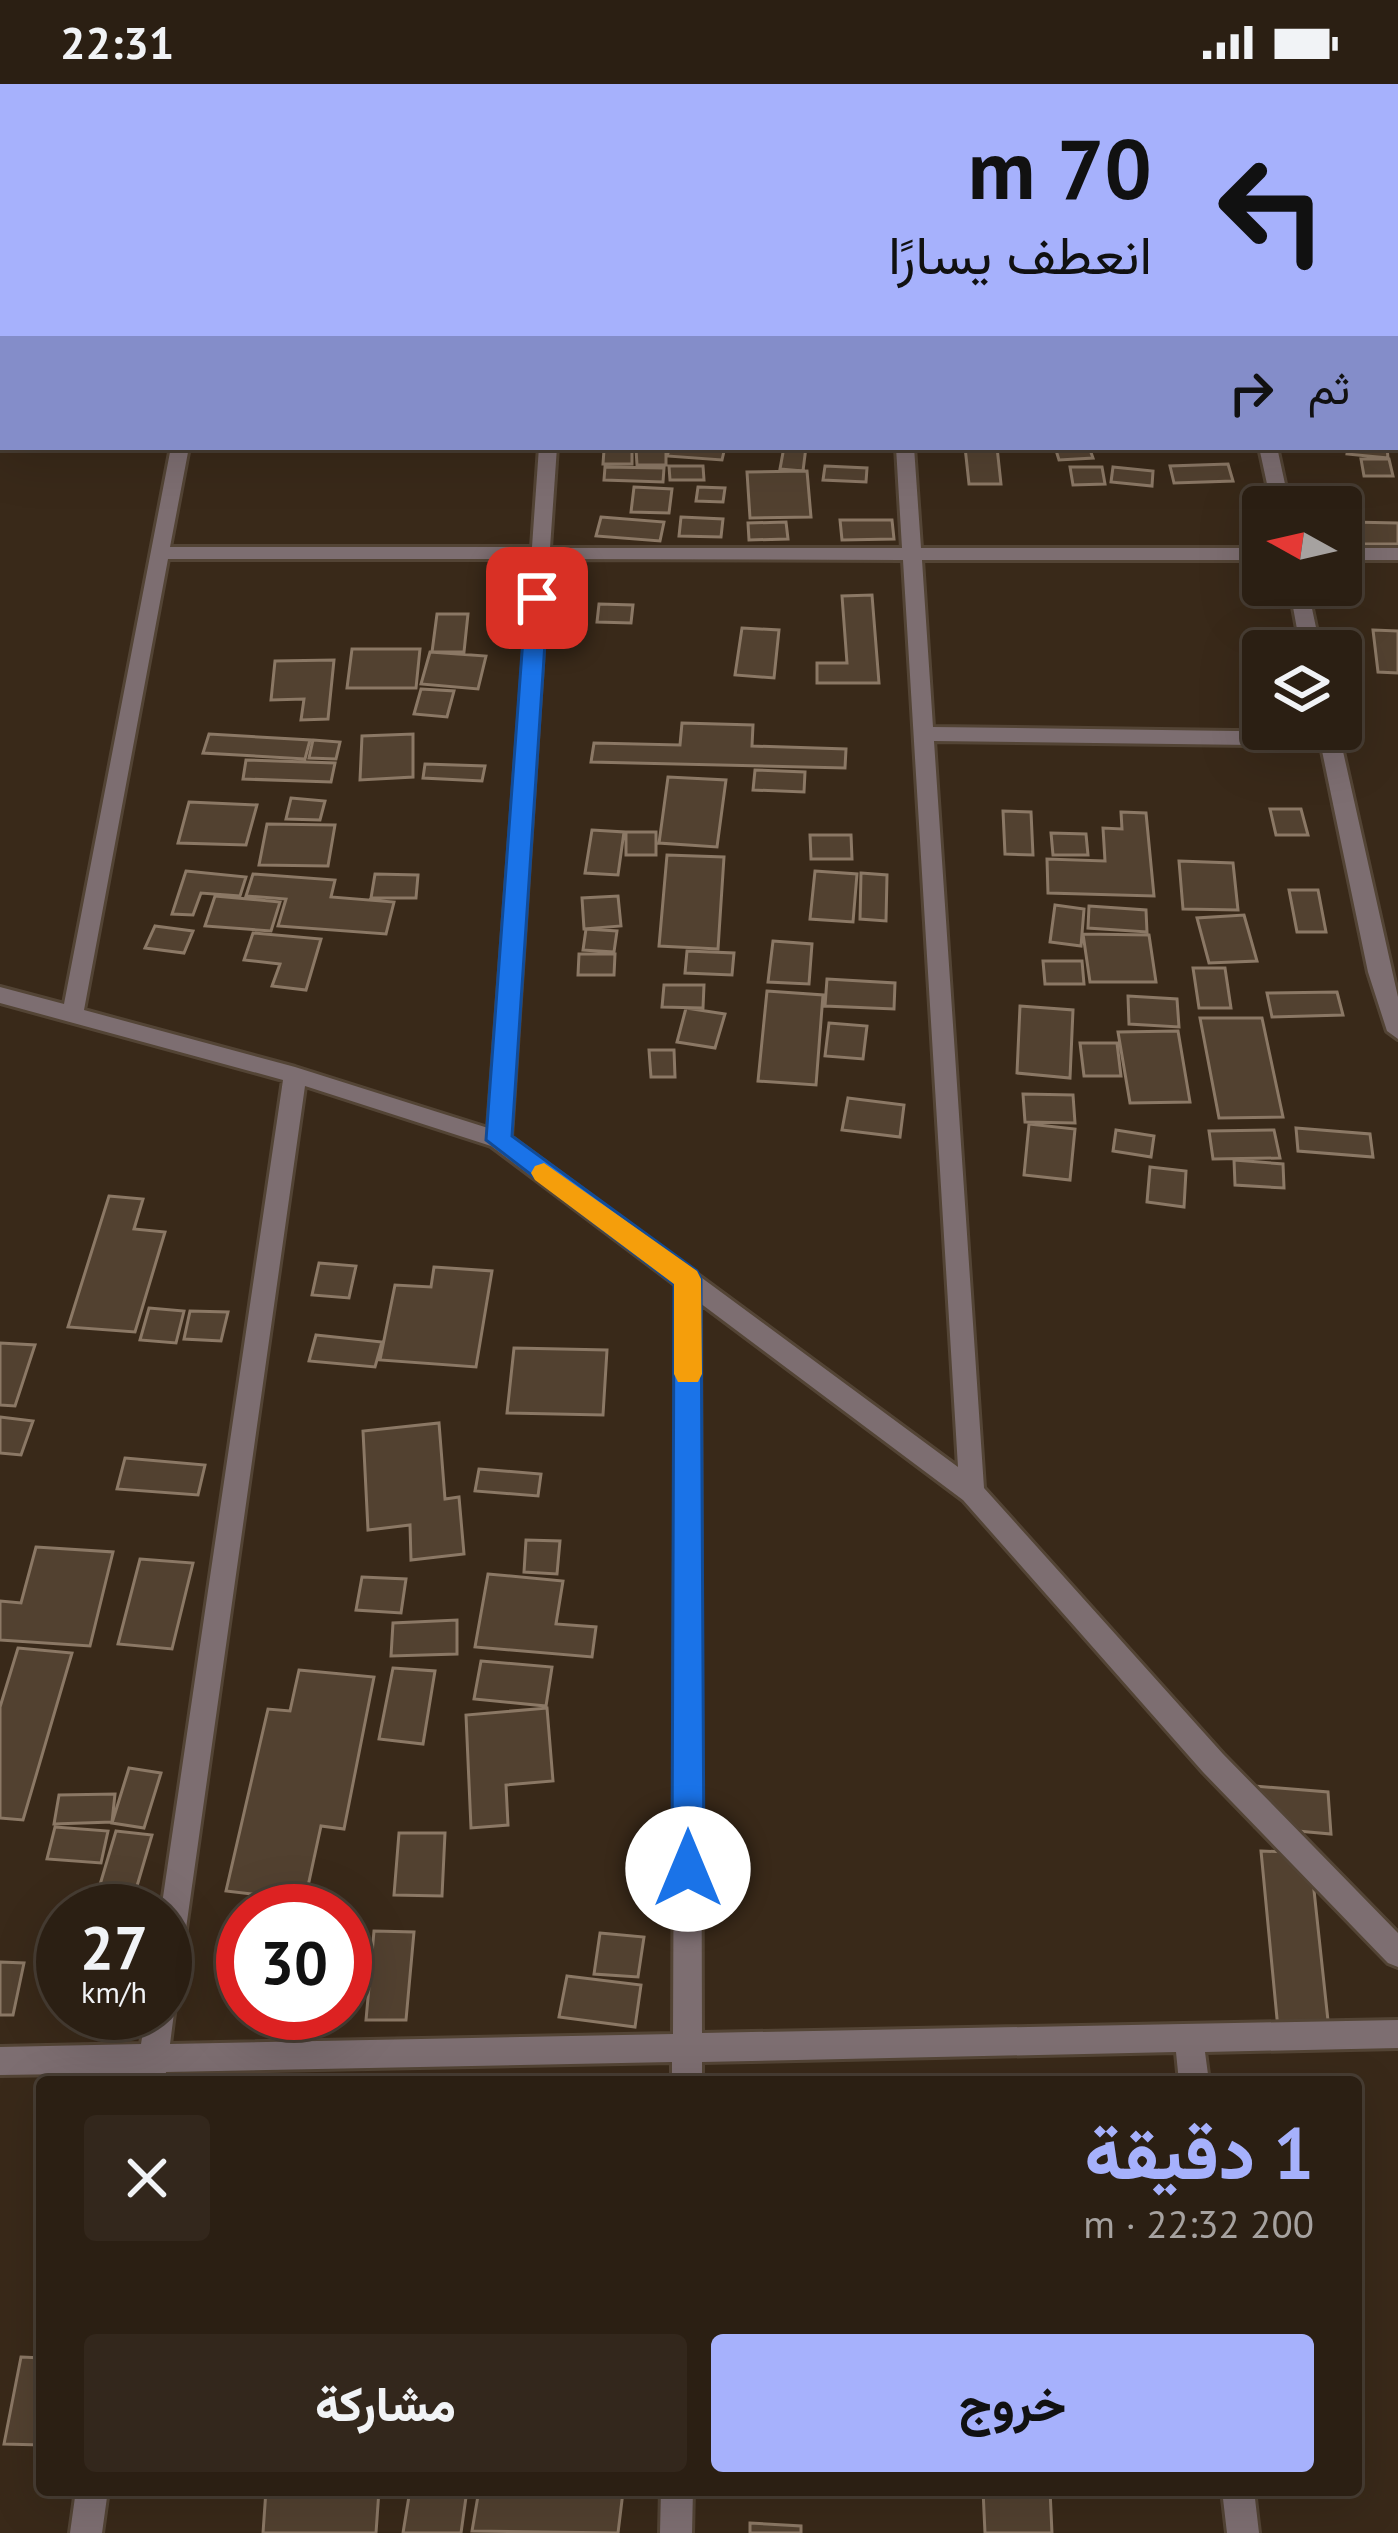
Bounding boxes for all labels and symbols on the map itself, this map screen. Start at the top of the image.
north arrow [1242,486,1362,606]
pin [486,547,588,649]
position arrow [625,1806,751,1932]
speed limit sign: 30 [216,1884,372,2040]

